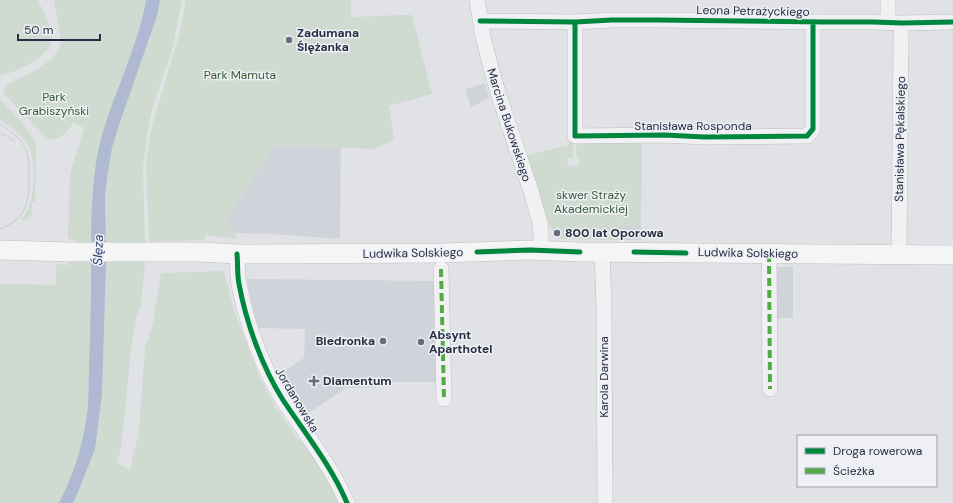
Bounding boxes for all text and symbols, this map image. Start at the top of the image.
street label: Leona Petrażyckiego [696,2,810,20]
scale bar [18,16,100,42]
text: 50 m [24,22,53,38]
place label: Zadumana Ślężanka [297,25,359,55]
marker: Zadumana Ślężanka [284,35,294,45]
street label: Marcina Bukowskiego [483,66,535,184]
park label: Park Mamuta [204,67,276,83]
street label: Stanisława Pękalskiego [891,76,909,202]
park label: Park Grabiszyński [19,89,89,119]
street label: Stanisława Rosponda [634,118,752,134]
park label: skwer Straży Akademickiej [554,187,628,217]
place label: 800 lat Oporowa [565,225,664,241]
marker: 800 lat Oporowa [552,228,562,238]
water label: Ślęza [88,234,107,266]
street label: Ludwika Solskiego [363,244,463,262]
street label: Ludwika Solskiego [698,244,798,262]
place label: Absynt Aparthotel [429,327,492,357]
place label: Biedronka [316,333,375,349]
marker: Biedronka [378,336,388,346]
street label: Karola Darwina [596,336,612,418]
marker: Absynt Aparthotel [416,337,426,347]
street label: Jordanowska [271,365,323,435]
place label: Diamentum [323,373,392,389]
marker: Diamentum [308,375,320,387]
legend [797,435,937,487]
text: Droga rowerowa [833,443,922,459]
text: Ścieżka [833,463,875,479]

